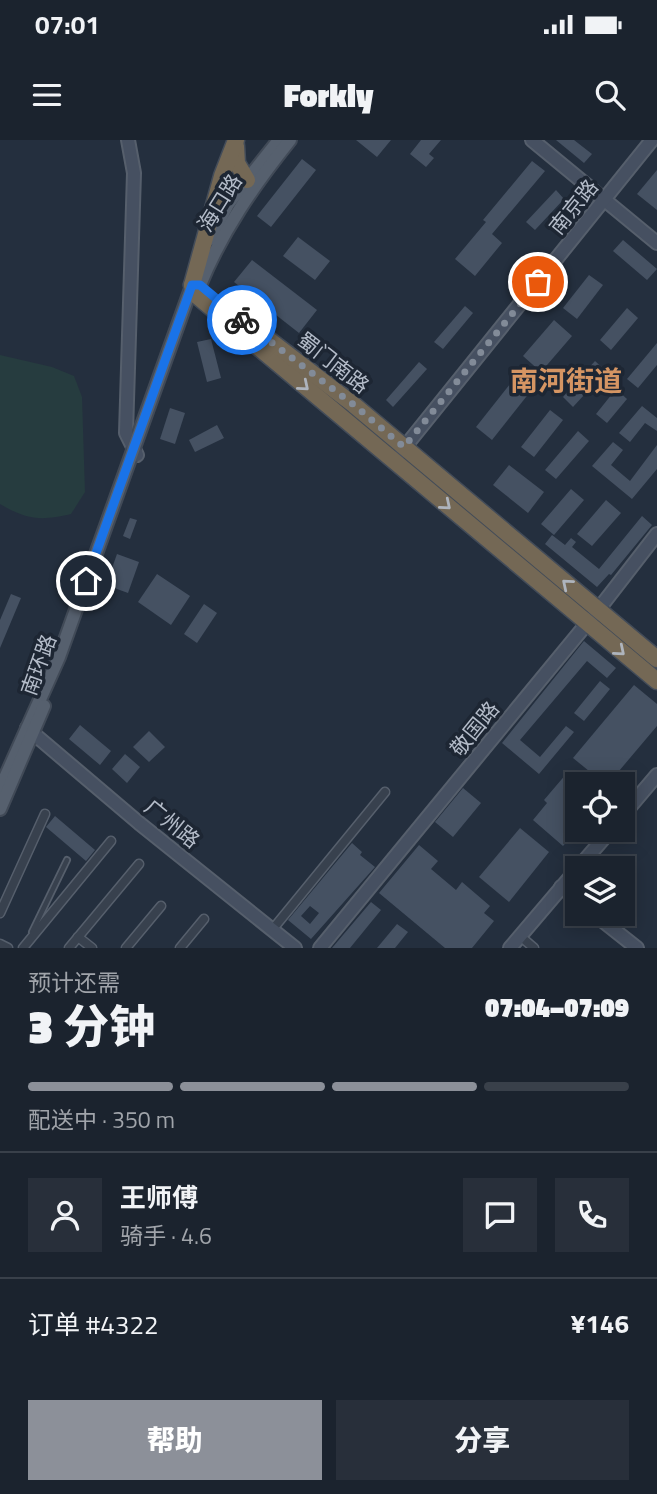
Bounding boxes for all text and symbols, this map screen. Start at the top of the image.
text: 07:01 [35,5,100,44]
text: Forkly [284,71,373,119]
icon: menu [28,76,66,114]
icon: search [591,76,629,114]
street label: 海口路 [189,167,249,238]
street label: 南京路 [541,172,605,241]
pin [508,252,568,312]
icon: bag [519,263,557,301]
courier [207,285,277,355]
icon: bike [223,301,261,339]
street label: 蜀门南路 [291,324,377,401]
district label: 南河街道 [510,359,622,402]
one-way arrow [296,378,309,390]
one-way arrow [437,497,450,509]
pin [56,551,116,611]
icon: home [67,562,105,600]
one-way arrow [562,579,575,592]
street label: 南环路 [12,630,64,700]
one-way arrow [612,643,625,655]
street label: 敬国路 [442,694,506,763]
map controls [565,772,635,926]
button: locate [565,772,635,842]
street label: 广州路 [138,791,207,855]
button: layers [565,856,635,926]
text: 预计还需 [28,965,120,1000]
text: 07:04–07:09 [485,988,629,1027]
text: 3 分钟 [28,991,155,1061]
text: 配送中 · 350 m [28,1102,175,1137]
button: person [28,1178,102,1252]
text: 王师傅 [120,1178,198,1217]
button: chat [463,1178,537,1252]
button: phone [555,1178,629,1252]
text: 骑手 · 4.6 [120,1218,212,1253]
text: ¥146 [571,1304,629,1343]
text: 订单 #4322 [28,1305,159,1344]
button: 帮助 [28,1400,322,1480]
button: 分享 [336,1400,629,1480]

